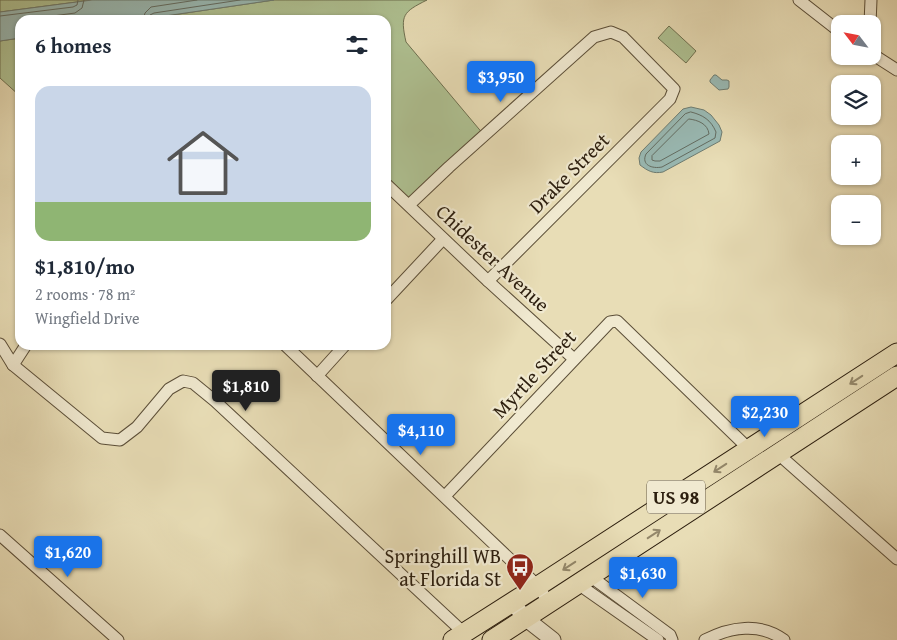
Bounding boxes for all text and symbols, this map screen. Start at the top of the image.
north arrow [831,15,881,65]
map controls [831,15,881,245]
text: 6 homes [35,30,111,61]
icon: filters [343,31,371,59]
pin: $3,950 [460,61,542,103]
text: $3,950 [478,65,524,89]
button: layers [831,75,881,125]
icon: home [158,118,248,208]
street label: Drake Street [522,126,616,220]
button: + [831,135,881,185]
button: − [831,195,881,245]
street label: Chidester Avenue [430,197,557,318]
text: $1,810/mo [35,251,135,282]
text: 2 rooms · 78 m² [35,282,135,306]
text: Wingfield Drive [35,306,140,330]
street label: Myrtle Street [485,323,582,424]
pin: $1,810 [205,370,287,412]
text: $1,810 [223,374,269,398]
one-way arrow [850,375,864,385]
pin: $2,230 [724,396,806,438]
text: $2,230 [742,400,788,424]
pin: $4,110 [380,414,462,456]
text: $4,110 [398,418,444,442]
one-way arrow [713,463,727,474]
road number: US 98 [647,481,705,514]
one-way arrow [646,529,660,539]
pin: $1,620 [27,536,109,578]
text: $1,620 [45,540,91,564]
place label: Springhill WB at Florida St [385,541,501,593]
bus stop icon: Springhill WB at Florida St [505,552,535,591]
pin: $1,630 [602,556,684,599]
one-way arrow [562,561,576,572]
text: $1,630 [620,561,666,585]

